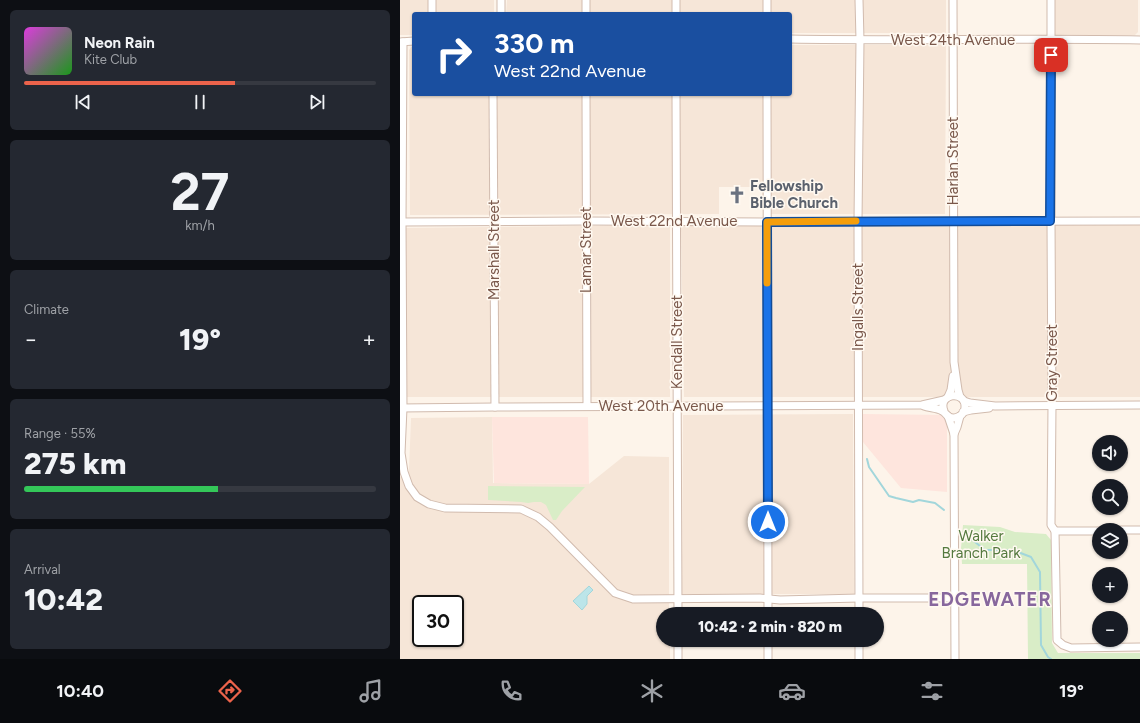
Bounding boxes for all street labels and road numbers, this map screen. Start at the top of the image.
street label: West 24th Avenue [891,31,1015,49]
street label: Harlan Street [944,116,962,206]
street label: Marshall Street [485,199,503,300]
street label: Lamar Street [577,206,595,293]
street label: West 22nd Avenue [611,212,737,230]
street label: Ingalls Street [849,263,867,351]
street label: Kendall Street [668,295,686,389]
street label: Gray Street [1043,324,1061,402]
street label: West 20th Avenue [599,397,723,415]

